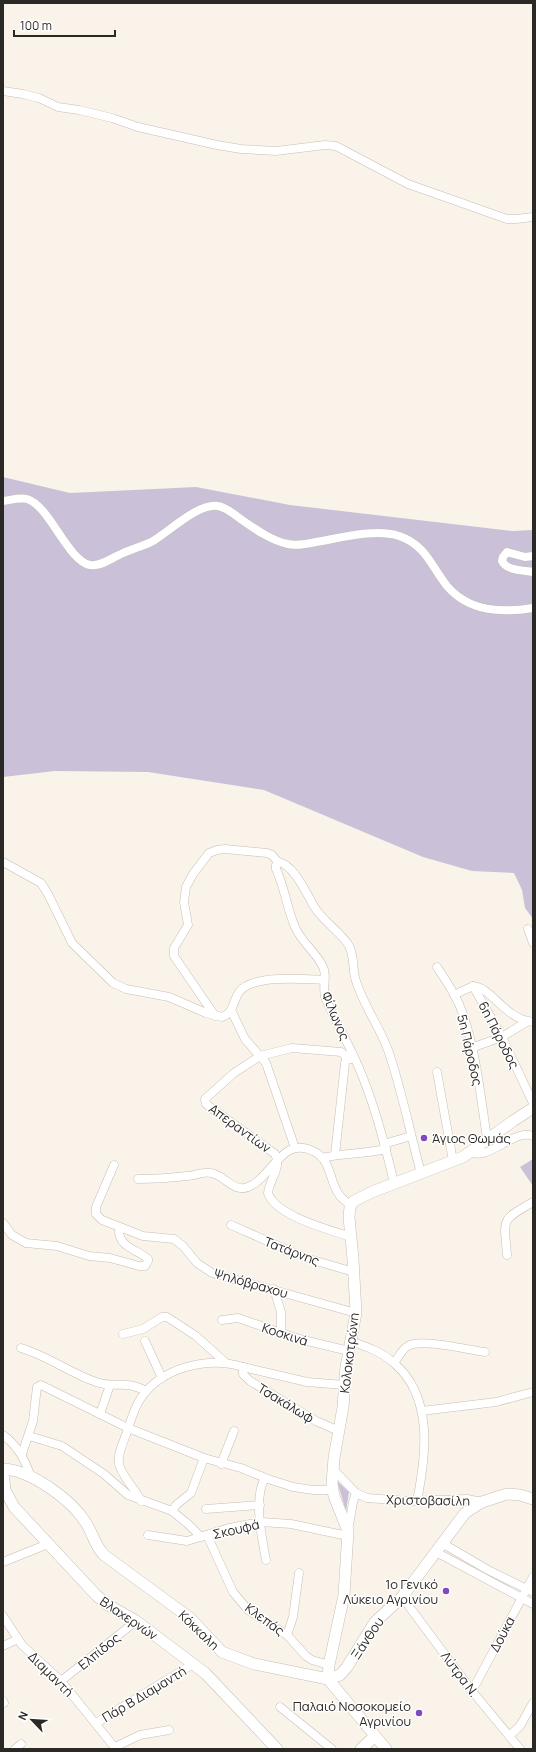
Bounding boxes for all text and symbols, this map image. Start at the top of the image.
scale bar [14,12,115,38]
text: 100 m [20,17,52,34]
street label: Φίλωνος [318,989,354,1043]
street label: 6η Πάροδος [474,998,524,1072]
street label: 5η Πάροδος [453,1013,487,1087]
street label: Απεραντίων [205,1099,275,1157]
place label: Άγιος Θωμάς [432,1129,511,1147]
marker: Άγιος Θωμάς [419,1133,429,1143]
street label: Τατάρνης [262,1232,322,1270]
street label: Ψηλόβραχου [212,1264,290,1302]
street label: Κολοκοτρώνη [335,1312,363,1394]
street label: Κοσκινά [260,1318,310,1350]
street label: Τσακάλωφ [254,1379,318,1427]
street label: Χριστοβασίλη [386,1490,470,1510]
street label: Σκουφά [211,1515,261,1543]
place label: 1ο Γενικό Λύκειο Αγρινίου [343,1575,438,1608]
marker: 1ο Γενικό Λύκειο Αγρινίου [441,1586,451,1596]
street label: Βλαχερνών [97,1592,162,1644]
street label: Κλεπάς [242,1599,288,1639]
street label: Κόκκαλη [175,1606,223,1654]
street label: Ξάνθου [346,1613,388,1663]
street label: Δούκα [485,1613,519,1655]
street label: Ελπίδος [74,1628,124,1674]
street label: Διαμαντή [24,1647,78,1701]
street label: Λύτρα Ν. [437,1648,483,1700]
street label: Πάρ Β Διαμαντή [99,1662,189,1726]
place label: Παλαιό Νοσοκομείο Αγρινίου [293,1697,411,1730]
north arrow [12,1700,52,1740]
marker: Παλαιό Νοσοκομείο Αγρινίου [414,1708,424,1718]
text: N [14,1709,31,1722]

